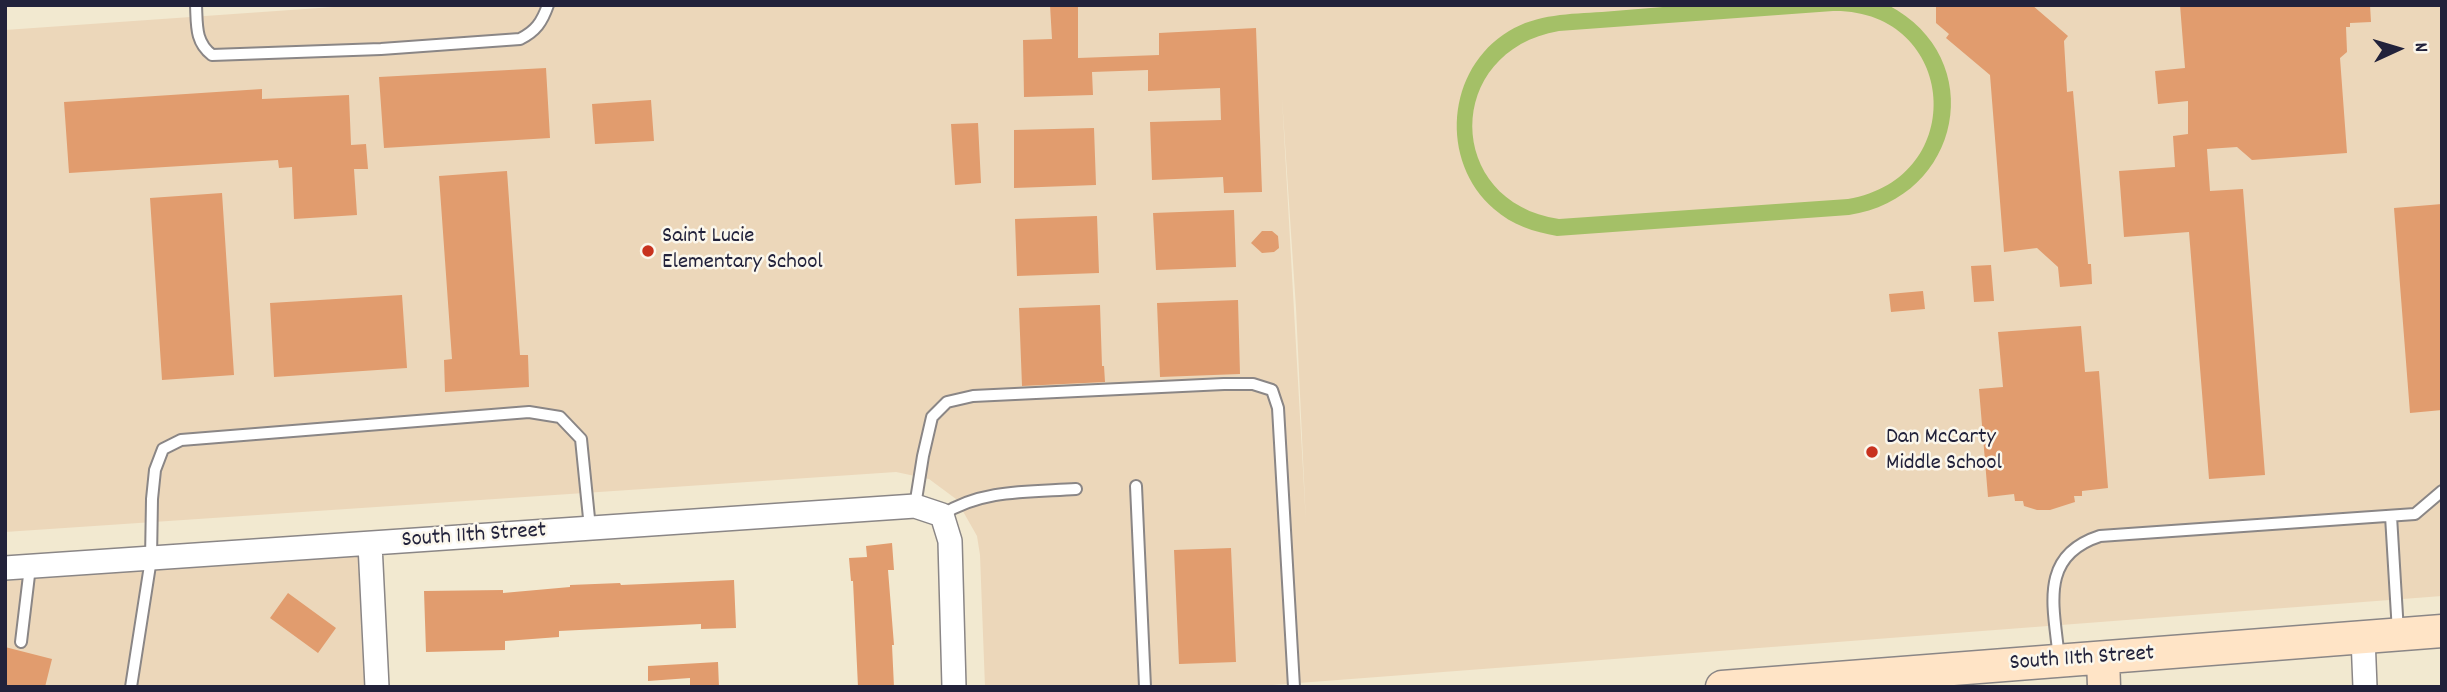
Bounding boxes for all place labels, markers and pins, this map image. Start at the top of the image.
place label: Saint Lucie Elementary School [662,224,823,278]
marker: Saint Lucie Elementary School [640,243,656,259]
place label: Dan McCarty Middle School [1886,425,2002,479]
marker: Dan McCarty Middle School [1864,444,1880,460]

